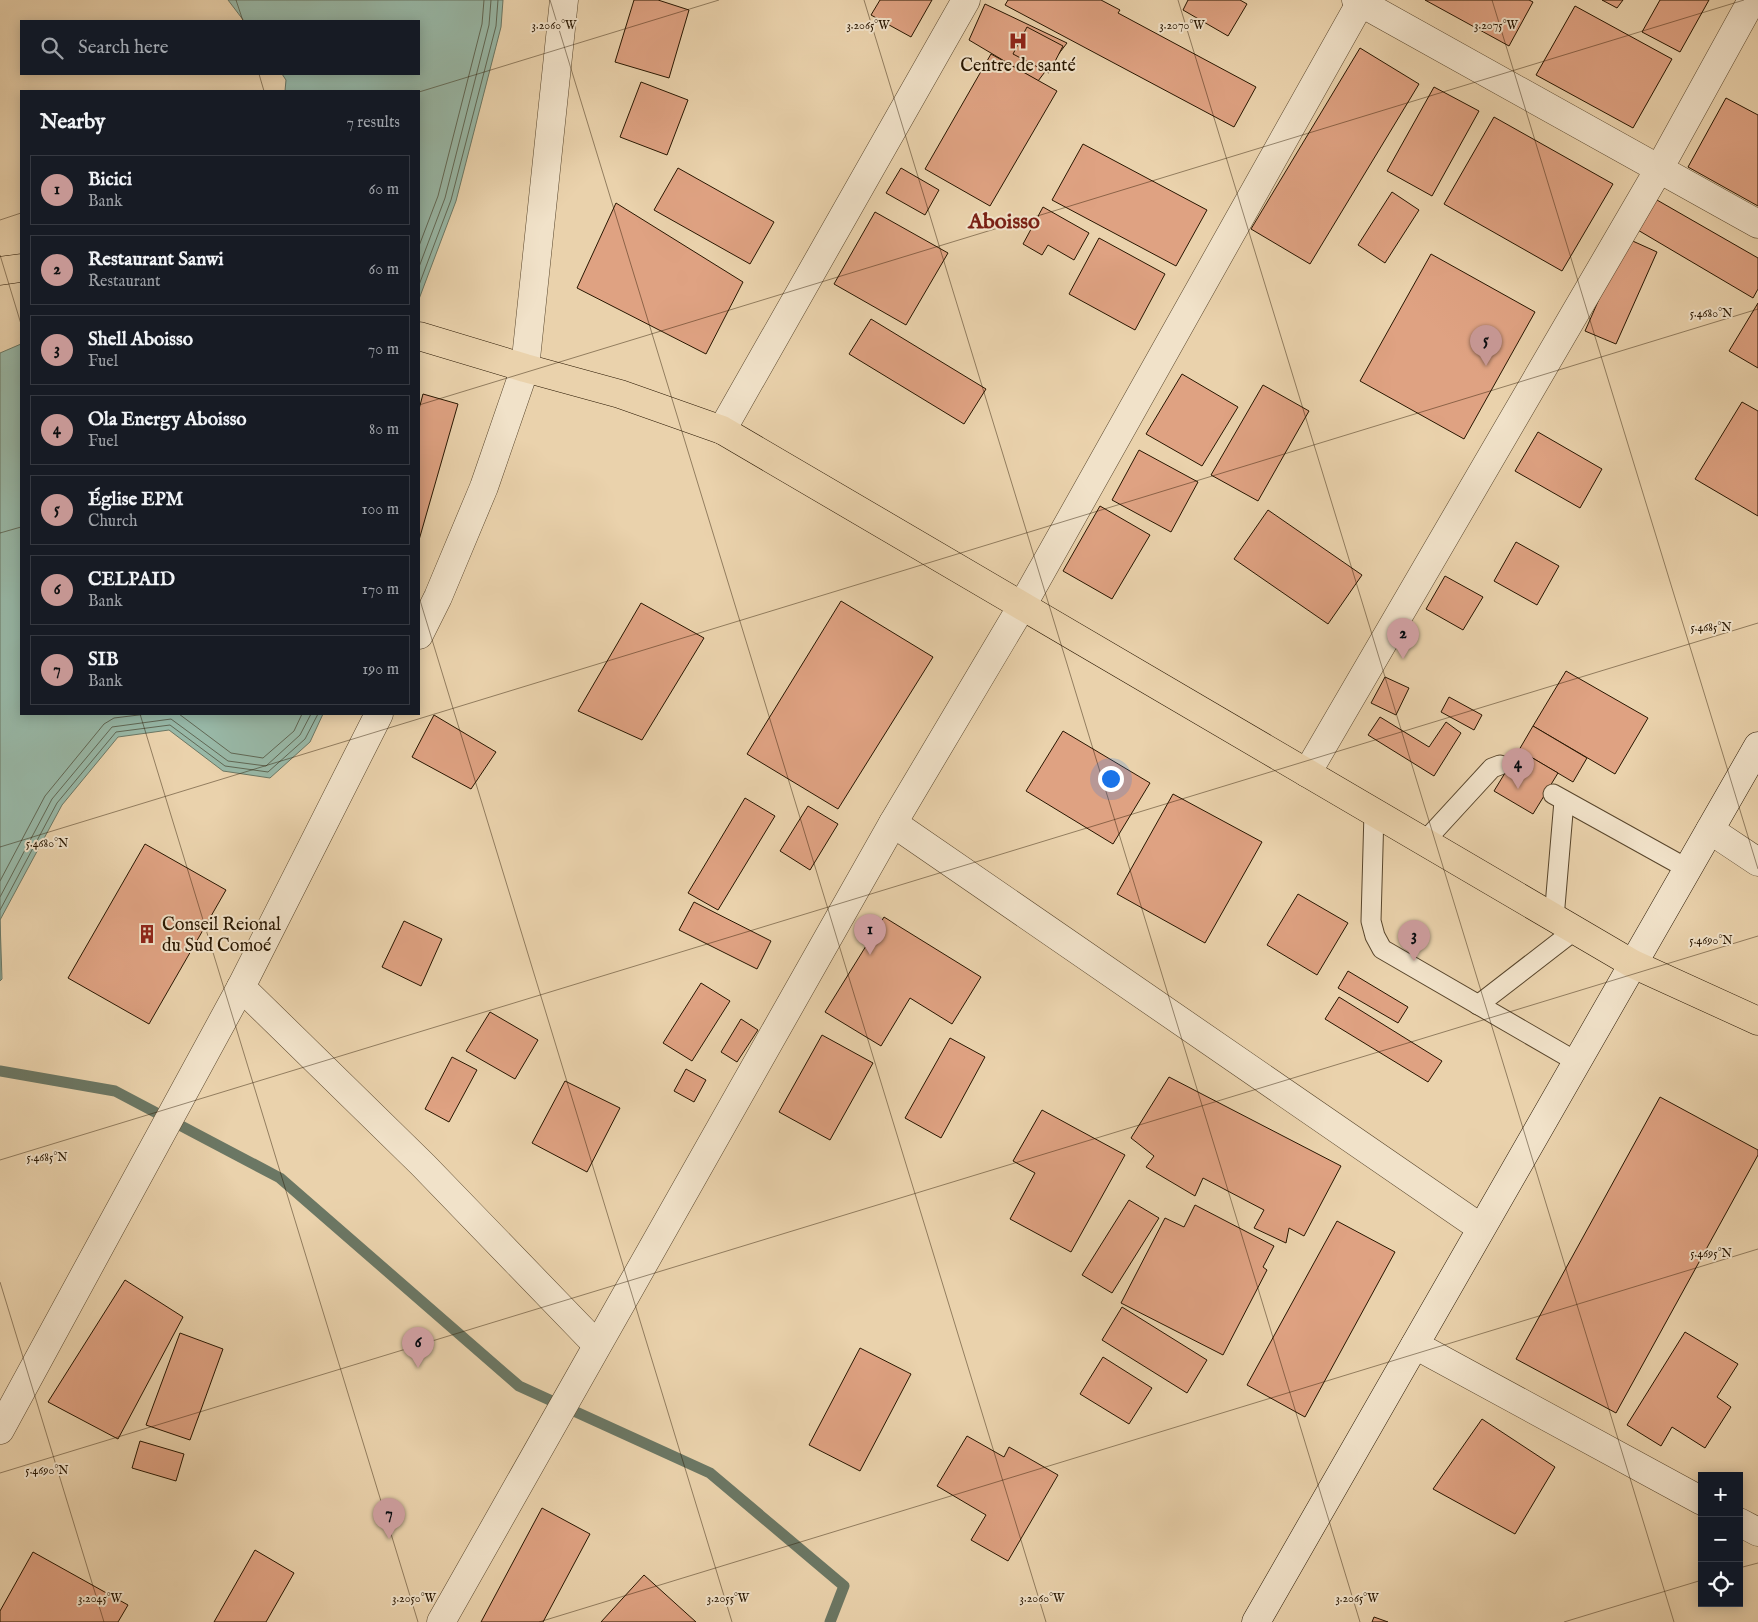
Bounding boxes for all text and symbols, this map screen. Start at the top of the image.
text: 3.2060°W [532,18,577,33]
text: 3.2065°W [846,18,890,33]
text: 3.2070°W [1159,18,1205,33]
text: 3.2075°W [1474,18,1518,33]
search box [20,20,420,75]
hospital icon: Centre de santé [1007,30,1029,52]
icon: search [38,34,66,62]
text: Search here [78,36,169,60]
place label: Centre de santé [960,55,1076,78]
text: Nearby [40,109,105,136]
text: 7 results [346,113,400,133]
text: Bicici [88,168,132,192]
text: 1 [54,180,60,200]
text: 60 m [369,180,399,200]
text: Bank [88,192,123,212]
district label: Aboisso [967,208,1040,236]
text: Restaurant Sanwi [88,248,224,272]
text: 2 [53,260,61,280]
text: 60 m [369,260,399,280]
text: Restaurant [88,272,161,292]
text: 5.4680°N [1690,306,1733,321]
pin: 5 [1470,325,1502,366]
text: Shell Aboisso [88,328,193,352]
text: 3 [54,340,60,360]
text: 70 m [368,340,399,360]
text: Fuel [88,352,118,372]
text: Ola Energy Aboisso [88,408,247,432]
text: 4 [53,420,61,440]
text: 80 m [369,420,399,440]
text: Fuel [88,432,118,452]
text: Église EPM [88,488,183,512]
text: 5 [54,500,60,520]
text: 100 m [362,500,399,520]
text: Church [88,512,137,532]
text: CELPAID [88,568,175,592]
text: 6 [54,580,60,600]
text: 170 m [362,580,399,600]
text: Bank [88,592,123,612]
pin: 2 [1387,618,1419,659]
text: 5.4685°N [1690,620,1732,635]
text: SIB [88,648,119,672]
text: 7 [53,660,61,680]
text: 190 m [362,660,399,680]
text: Bank [88,672,123,692]
pin: 4 [1502,748,1534,789]
your location [1098,766,1124,792]
text: 5.4680°N [26,836,69,851]
place label: Conseil Reional du Sud Comoé [162,914,281,958]
pin: 1 [854,914,886,955]
pin: 3 [1398,920,1430,961]
building icon: Conseil Reional du Sud Comoé [136,923,158,945]
text: 5.4690°N [1689,933,1733,948]
text: 5.4685°N [26,1150,68,1165]
text: 5.4695°N [1690,1246,1732,1261]
pin: 6 [402,1327,434,1368]
text: 5.4690°N [25,1463,69,1478]
map controls [1698,1472,1743,1607]
button: + [1698,1472,1743,1517]
pin: 7 [373,1498,405,1539]
button: − [1698,1517,1743,1562]
button: locate [1698,1562,1743,1607]
text: 3.2045°W [78,1591,123,1606]
text: 3.2050°W [392,1591,437,1606]
text: 3.2055°W [707,1591,750,1606]
text: 3.2060°W [1020,1591,1065,1606]
text: 3.2065°W [1335,1591,1379,1606]

